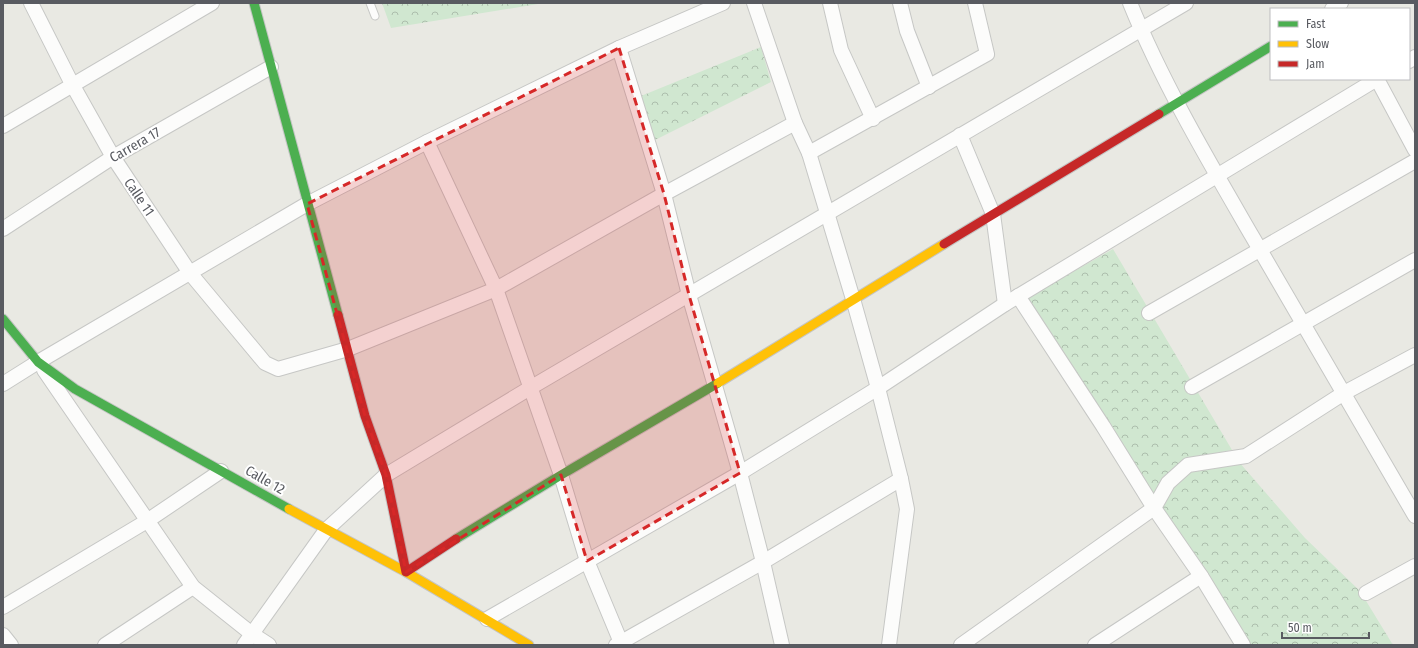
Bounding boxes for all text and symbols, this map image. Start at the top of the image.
legend [1270,8,1410,80]
text: Fast [1306,17,1325,31]
text: Slow [1306,37,1329,51]
text: Jam [1306,57,1324,71]
street label: Carrera 17 [107,124,164,166]
street label: Calle 11 [120,175,158,219]
street label: Calle 12 [242,462,288,498]
scale bar [1282,614,1369,640]
text: 50 m [1288,621,1312,635]

